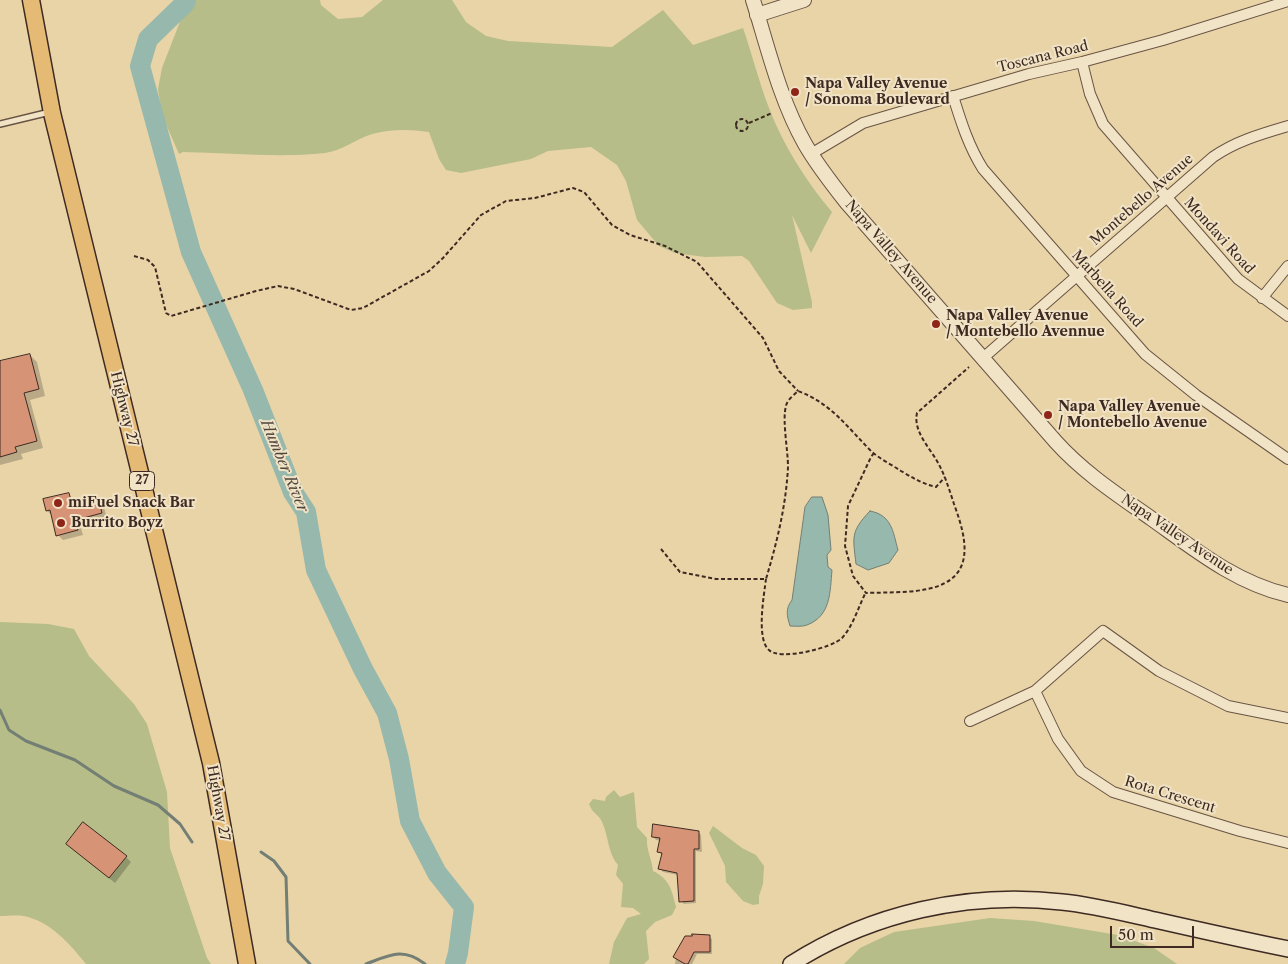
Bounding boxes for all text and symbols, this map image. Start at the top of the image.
street label: Toscana Road [996,38,1090,76]
place label: Napa Valley Avenue / Sonoma Boulevard [805,76,950,108]
marker: Napa Valley Avenue / Sonoma Boulevard [789,86,801,98]
street label: Montebello Avenue [1087,151,1197,249]
street label: Mondavi Road [1180,194,1258,278]
street label: Napa Valley Avenue [841,197,941,307]
street label: Marbella Road [1068,247,1146,331]
place label: Napa Valley Avenue / Montebello Avennue [946,308,1105,341]
marker: Napa Valley Avenue / Montebello Avennue [930,318,942,330]
street label: Highway 27 [107,370,141,448]
place label: Napa Valley Avenue / Montebello Avenue [1058,399,1207,432]
marker: Napa Valley Avenue / Montebello Avenue [1042,409,1054,421]
water label: Humber River [256,417,312,515]
road number: 27 [130,472,154,491]
street label: Napa Valley Avenue [1118,491,1236,579]
place label: miFuel Snack Bar [68,495,195,511]
marker: miFuel Snack Bar [52,497,64,509]
place label: Burrito Boyz [71,515,163,531]
marker: Burrito Boyz [55,517,67,529]
street label: Highway 27 [203,764,233,842]
street label: Rota Crescent [1123,773,1217,817]
scale bar [1113,916,1197,948]
text: 50 m [1118,925,1154,944]

